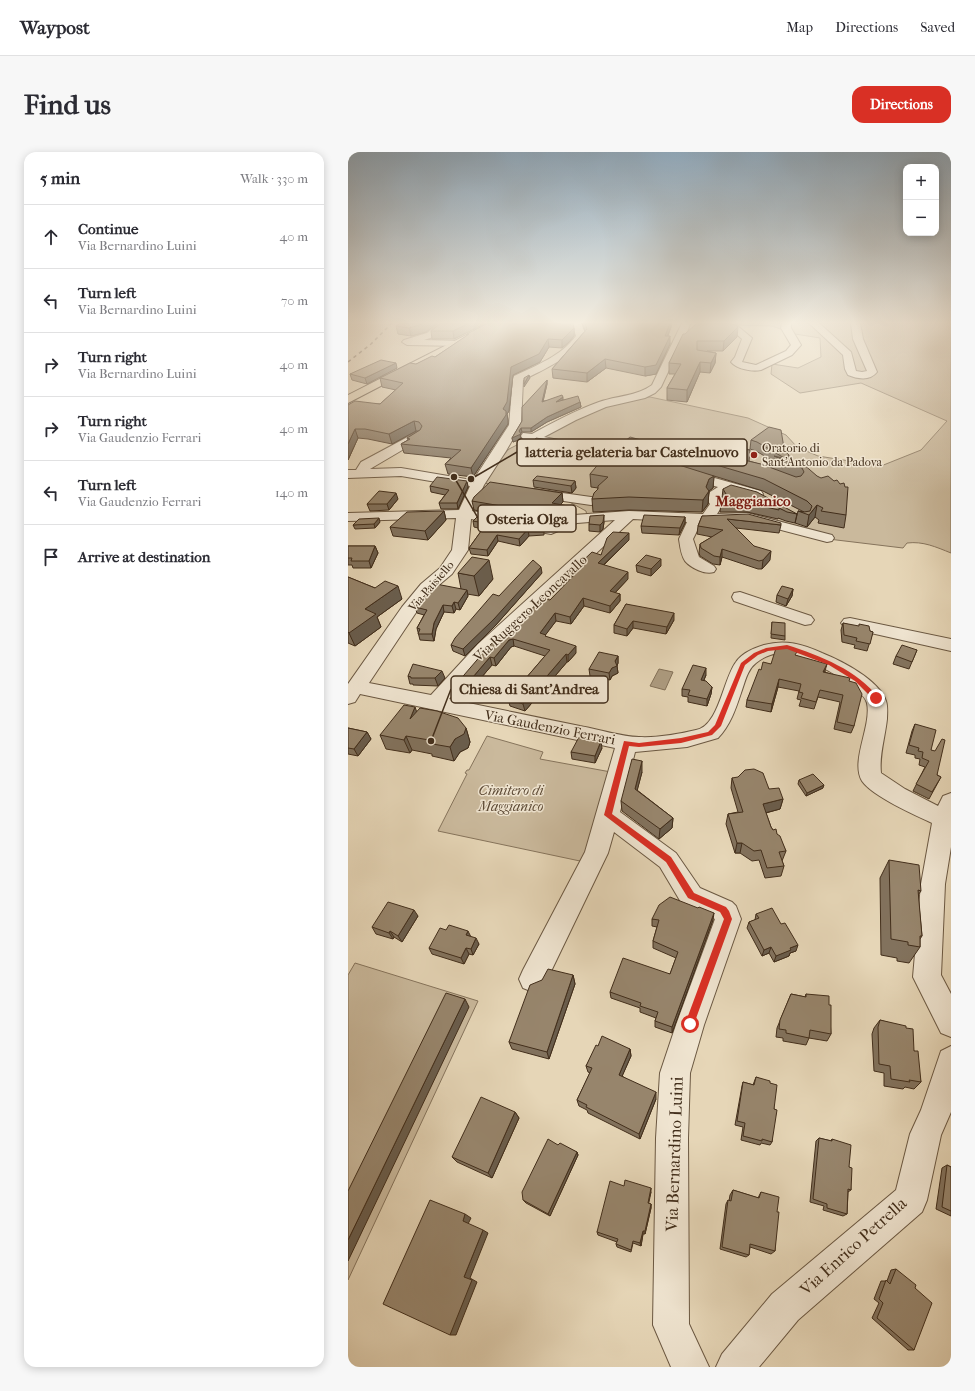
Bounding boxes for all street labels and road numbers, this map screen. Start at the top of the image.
street label: Via Ruggero Leoncavallo [469,551,591,666]
street label: Via Paisiello [405,558,457,615]
street label: Via Gaudenzio Ferrari [482,706,617,748]
street label: Via Bernardino Luini [661,1076,687,1233]
street label: Via Enrico Petrella [795,1193,911,1300]

